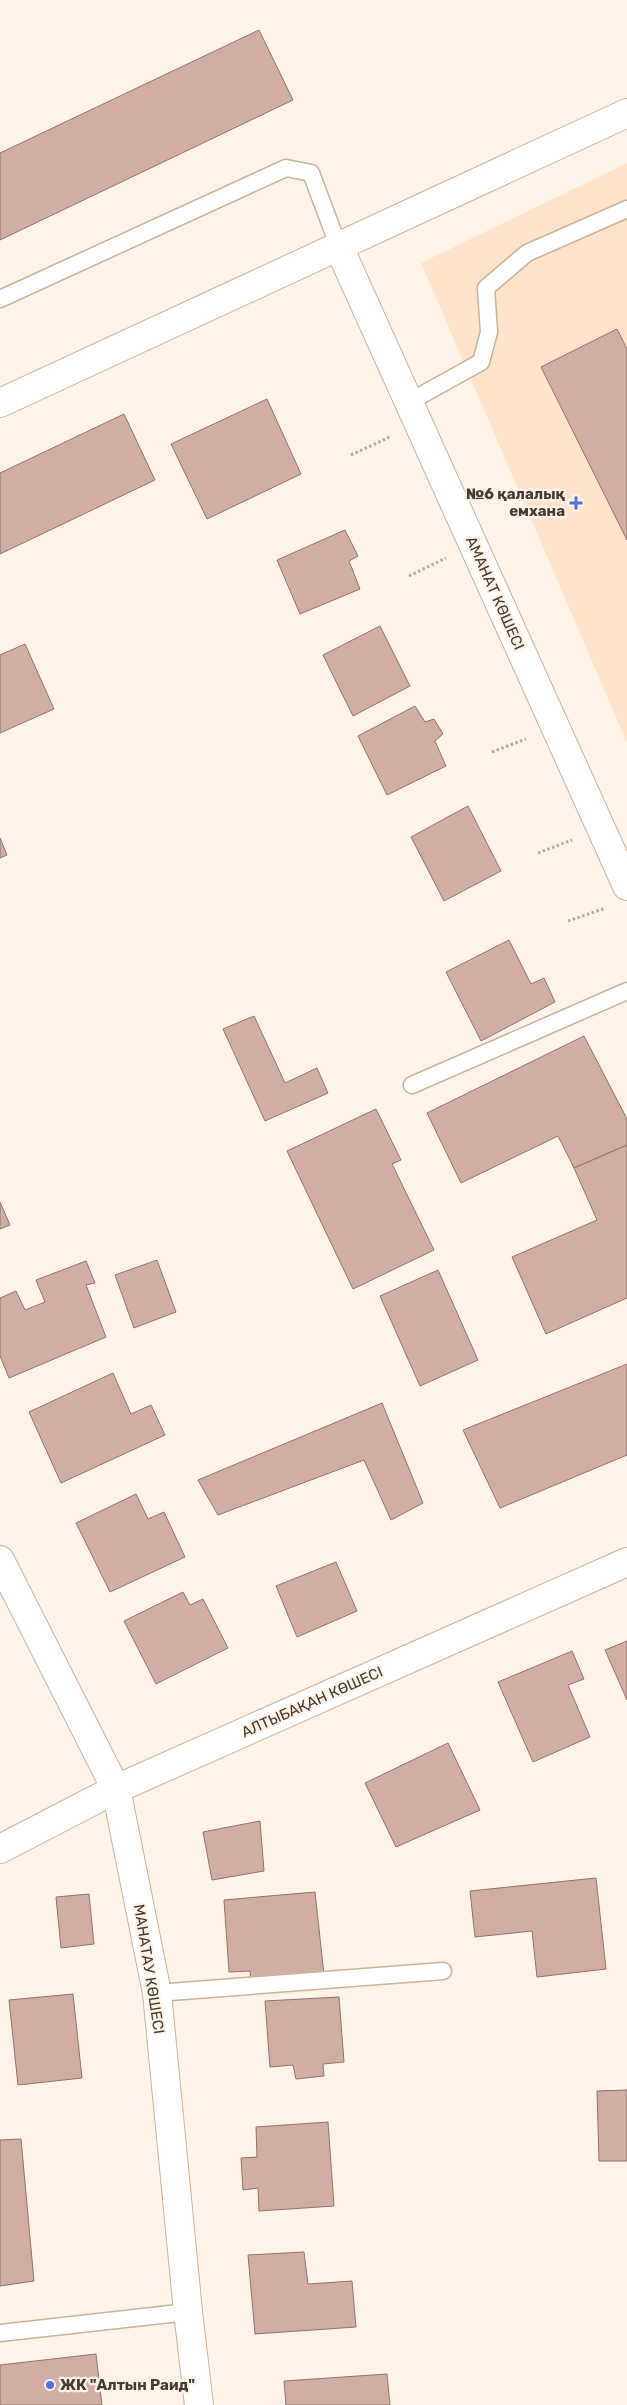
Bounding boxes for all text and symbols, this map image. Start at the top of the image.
place label: №6 қалалық емхана [466,485,566,520]
marker: №6 қалалық емхана [569,496,583,510]
street label: АМАНАТ КӨШЕСІ [462,533,528,653]
street label: АЛТЫБАҚАН КӨШЕСІ [238,1663,386,1741]
street label: МАНАТАУ КӨШЕСІ [130,1903,168,2035]
place label: ЖК "Алтын Раид" [60,2376,195,2394]
marker: ЖК "Алтын Раид" [44,2379,56,2391]

